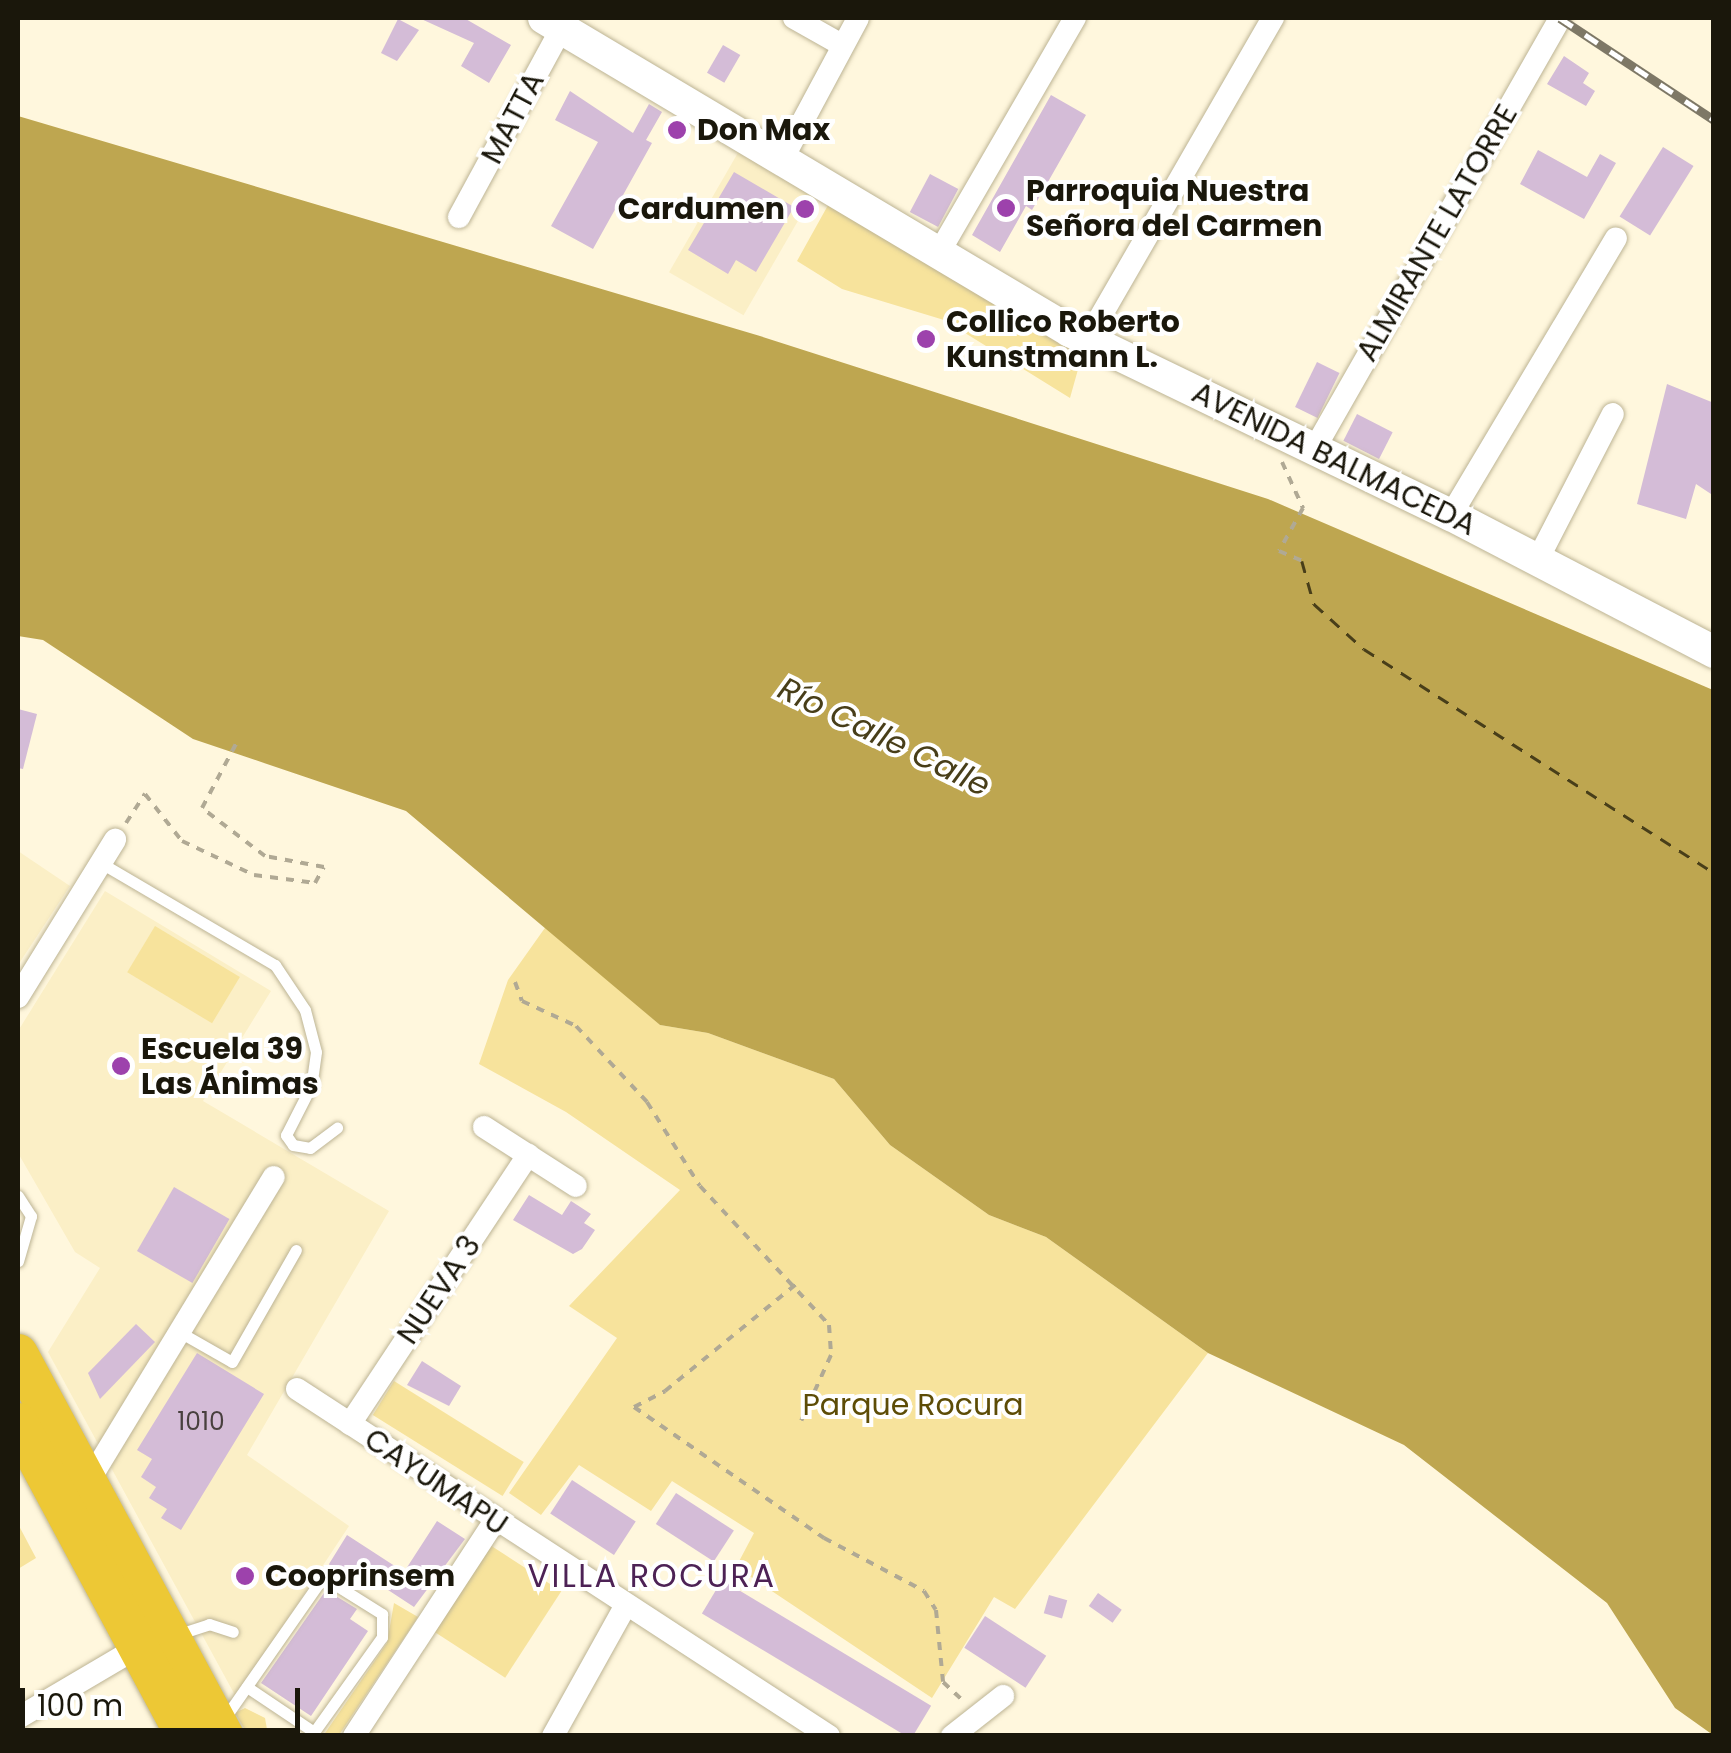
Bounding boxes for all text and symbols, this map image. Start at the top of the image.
street label: MATTA [474,66,552,170]
street label: ALMIRANTE LATORRE [1349,98,1525,368]
place label: Don Max [697,112,830,148]
marker: Don Max [666,119,688,141]
place label: Parroquia Nuestra Señora del Carmen [1026,173,1322,244]
place label: Cardumen [618,191,785,227]
marker: Parroquia Nuestra Señora del Carmen [995,197,1017,219]
marker: Cardumen [794,198,816,220]
place label: Collico Roberto Kunstmann L. [946,304,1180,374]
marker: Collico Roberto Kunstmann L. [915,328,937,350]
street label: AVENIDA BALMACEDA [1186,375,1482,543]
water label: Río Calle Calle [772,669,996,805]
place label: Escuela 39 Las Ánimas [141,1031,319,1102]
marker: Escuela 39 Las Ánimas [110,1055,132,1077]
street label: NUEVA 3 [390,1229,488,1351]
park label: Parque Rocura [802,1387,1024,1423]
house number: 1010 [177,1407,225,1437]
street label: CAYUMAPU [358,1421,514,1543]
district label: VILLA ROCURA [527,1557,777,1595]
place label: Cooprinsem [265,1558,455,1594]
marker: Cooprinsem [234,1565,256,1587]
scale bar [25,1668,305,1730]
text: 100 m [37,1684,123,1727]

